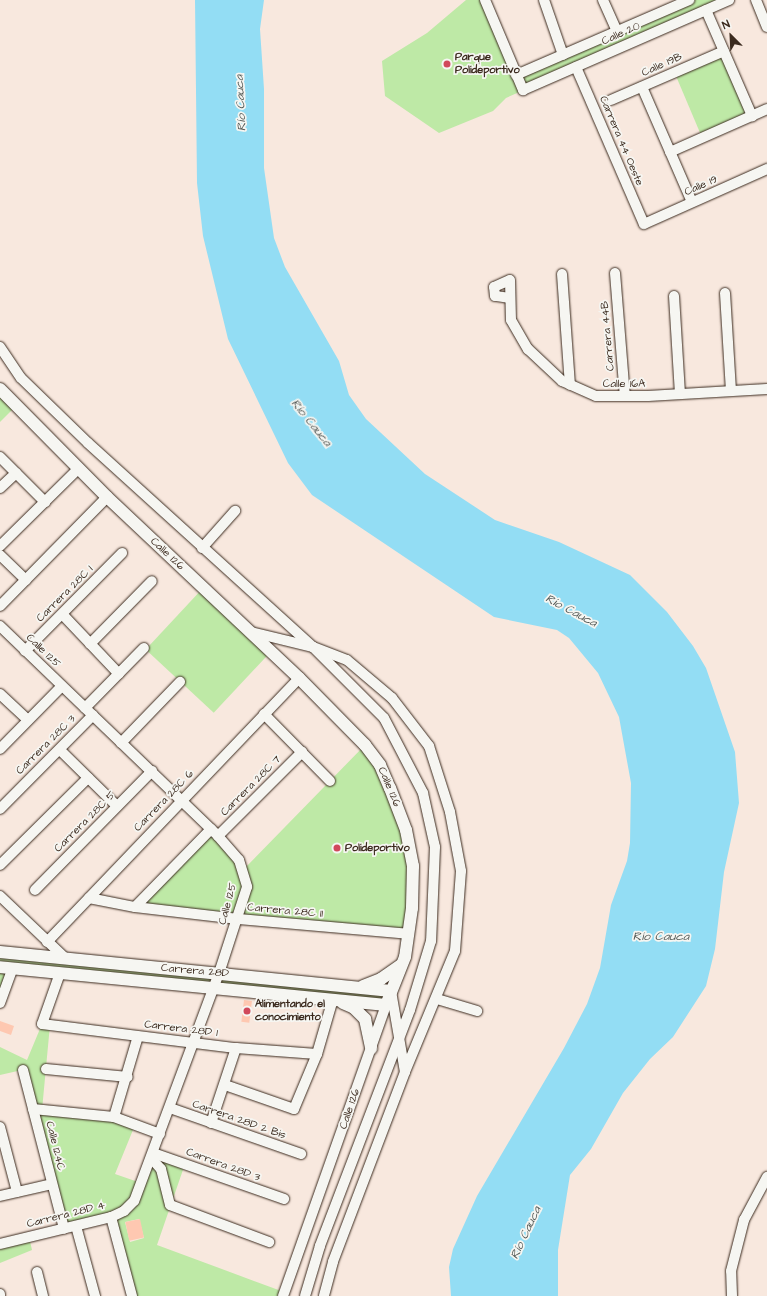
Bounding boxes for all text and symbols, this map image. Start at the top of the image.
north arrow [711,16,751,56]
text: N [720,16,732,33]
street label: Calle 20 [600,20,642,48]
street label: Calle 19B [640,50,684,80]
place label: Parque Polideportivo [455,51,520,77]
marker: Parque Polideportivo [442,59,452,69]
water label: Río Cauca [232,75,250,131]
street label: Carrera 44 Oeste [596,94,646,188]
street label: Calle 19 [682,173,720,199]
street label: Carrera 44B [598,300,618,372]
street label: Calle 16A [603,377,645,391]
water label: Río Cauca [288,397,334,449]
street label: Calle 126 [147,535,187,573]
street label: Carrera 28C 1 [34,563,96,625]
water label: Río Cauca [543,591,599,631]
street label: Calle 125 [23,631,63,671]
street label: Carrera 28C 3 [13,712,79,778]
street label: Carrera 28C 7 [218,753,284,819]
street label: Calle 126 [375,765,403,809]
street label: Carrera 28C 6 [131,768,197,834]
street label: Carrera 28C 5 [52,789,118,855]
place label: Polideportivo [345,841,410,855]
marker: Polideportivo [332,843,342,853]
street label: Calle 125 [216,882,240,926]
street label: Carrera 28C 11 [247,901,323,921]
water label: Río Cauca [633,930,689,944]
street label: Carrera 28D [161,961,229,981]
place label: Alimentando el conocimiento [255,998,325,1024]
marker: Alimentando el conocimiento [242,1006,252,1016]
street label: Carrera 28D 1 [144,1018,218,1040]
street label: Calle 126 [337,1087,363,1131]
street label: Carrera 28D 2 Bis [190,1098,288,1142]
street label: Calle 124C [43,1120,67,1172]
street label: Carrera 28D 3 [184,1145,262,1185]
street label: Carrera 28D 4 [26,1199,106,1231]
water label: Río Cauca [508,1204,544,1262]

